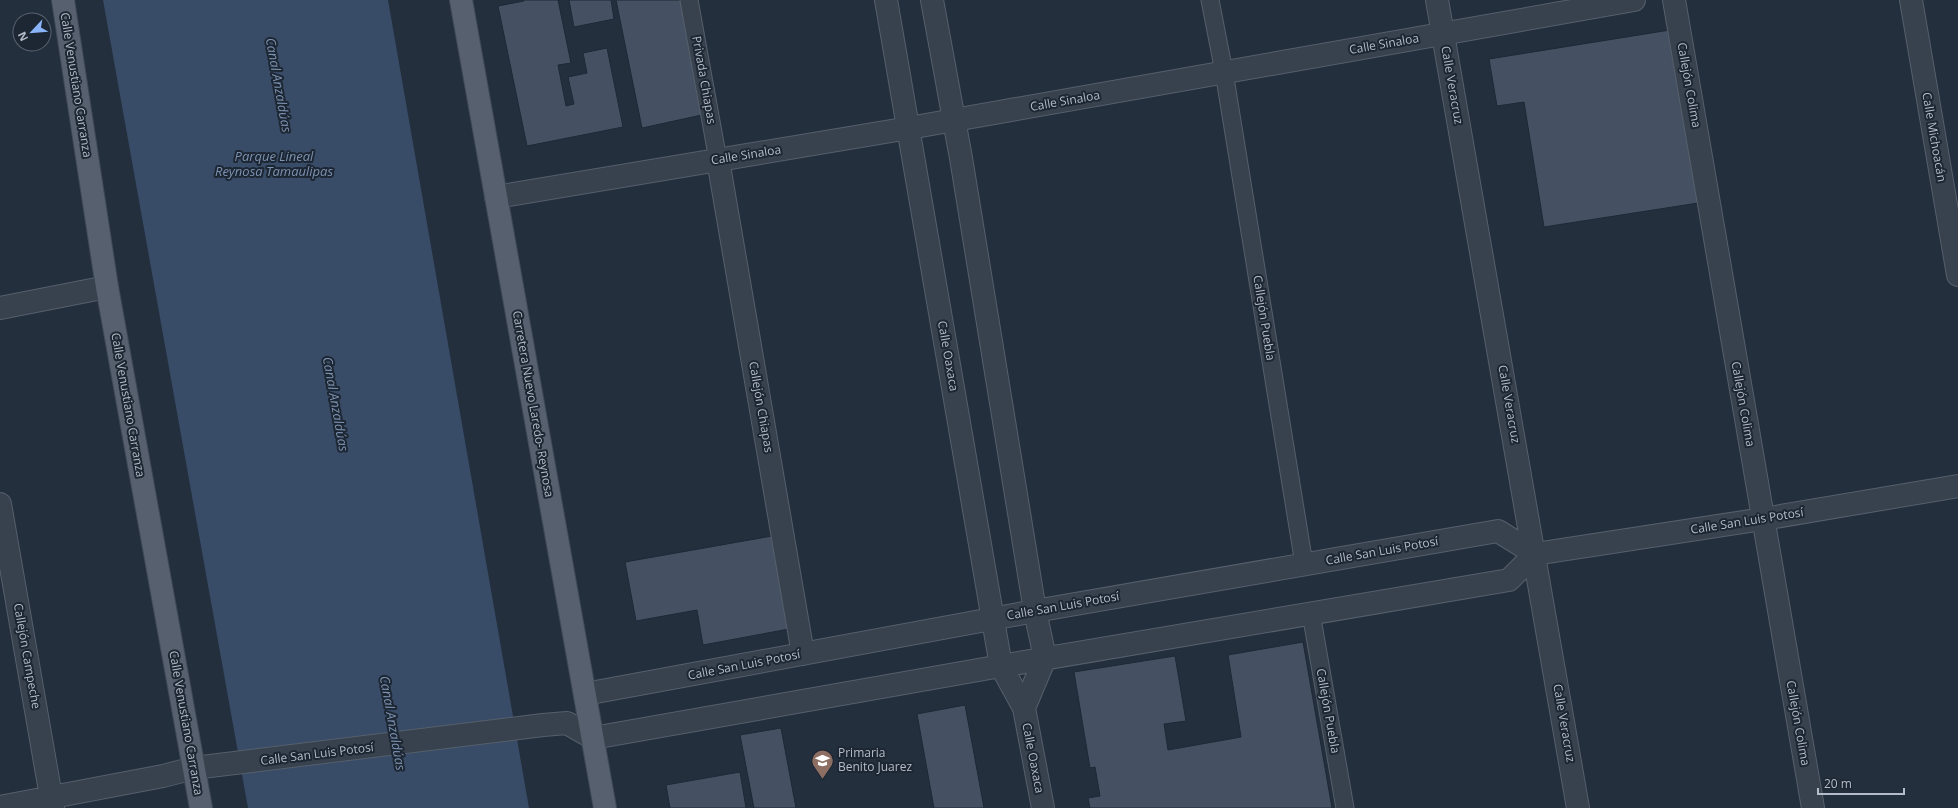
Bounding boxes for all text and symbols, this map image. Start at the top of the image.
street label: Calle Venustiano Carranza [57,11,96,159]
north arrow [12,12,52,52]
text: N [14,29,31,44]
street label: Calle Sinaloa [1348,29,1420,58]
street label: Privada Chiapas [688,34,721,126]
water label: Canal Anzaldúas [262,36,296,134]
street label: Callejón Colima [1674,41,1705,129]
street label: Calle Veracruz [1437,44,1468,126]
street label: Calle Sinaloa [1029,86,1101,115]
street label: Calle Michoacán [1918,91,1951,183]
street label: Calle Sinaloa [710,141,782,168]
water label: Parque Lineal Reynosa Tamaulipas [215,147,333,180]
street label: Callejón Puebla [1249,274,1280,362]
street label: Carretera Nuevo Laredo- Reynosa [509,309,558,499]
street label: Calle Oaxaca [934,319,963,393]
street label: Calle Venustiano Carranza [107,331,150,479]
water label: Canal Anzaldúas [319,355,353,453]
street label: Callejón Chiapas [745,360,778,454]
street label: Callejón Colima [1728,360,1759,448]
street label: Calle Veracruz [1494,363,1525,445]
street label: Calle San Luis Potosí [1689,503,1806,538]
street label: Calle San Luis Potosí [1324,532,1440,569]
street label: Calle San Luis Potosí [1005,587,1121,624]
street label: Callejón Campeche [10,602,45,710]
street label: Calle San Luis Potosí [686,645,802,684]
street label: Calle Venustiano Carranza [165,649,208,797]
street label: Callejón Puebla [1313,667,1344,755]
water label: Canal Anzaldúas [376,674,410,772]
street label: Callejón Colima [1783,679,1814,767]
street label: Calle Veracruz [1549,682,1580,764]
street label: Calle Oaxaca [1018,721,1049,795]
street label: Calle San Luis Potosí [259,738,376,769]
place label: Primaria Benito Juarez [838,744,912,775]
school or university icon: Primaria Benito Juarez [810,747,836,780]
scale bar [1818,770,1904,796]
text: 20 m [1824,775,1852,792]

